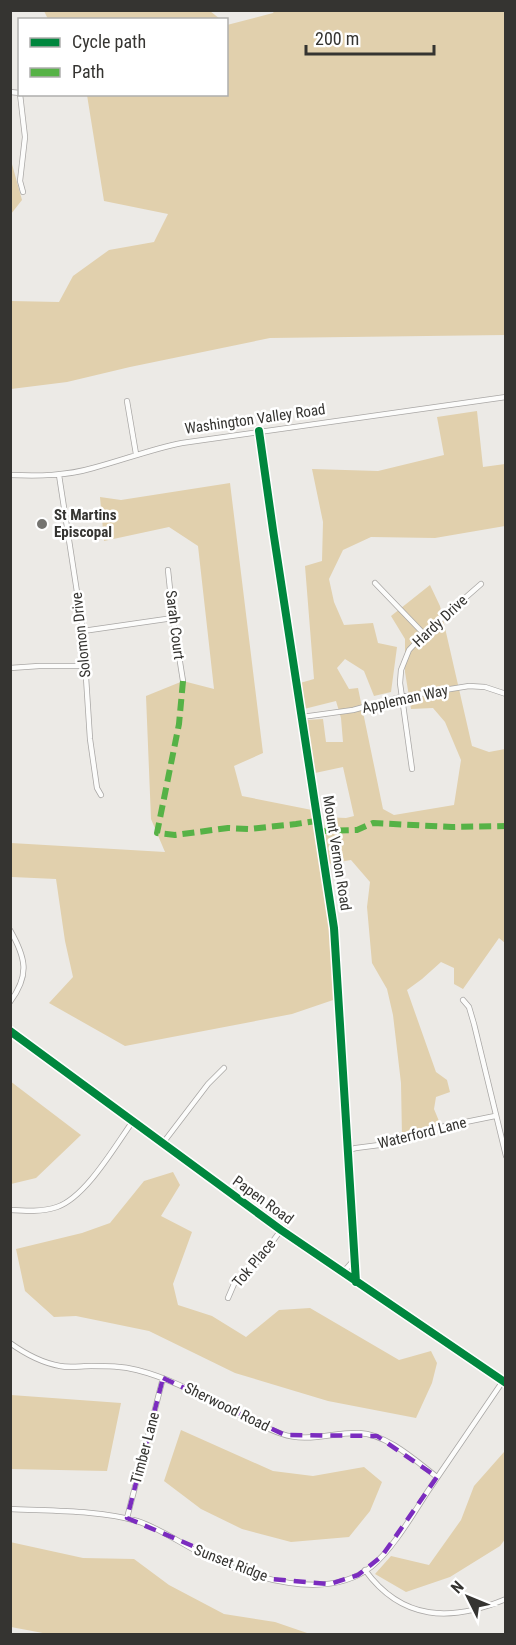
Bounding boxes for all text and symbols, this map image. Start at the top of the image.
legend [18,18,228,96]
scale bar [306,18,434,56]
text: 200 m [315,28,359,49]
text: Cycle path [72,31,146,52]
text: Path [72,61,105,82]
street label: Washington Valley Road [183,400,327,438]
place label: St Martins Episcopal [54,506,117,541]
marker: St Martins Episcopal [35,517,49,531]
street label: Sarah Court [162,589,188,661]
street label: Solomon Drive [68,591,94,679]
street label: Hardy Drive [409,591,471,651]
street label: Appleman Way [360,681,450,717]
street label: Mount Vernon Road [319,794,355,912]
street label: Waterford Lane [376,1113,468,1153]
street label: Papen Road [229,1172,297,1228]
street label: Tok Place [229,1235,279,1291]
street label: Sherwood Road [181,1379,273,1435]
street label: Timber Lane [127,1410,163,1486]
street label: Sunset Ridge [192,1541,270,1585]
north arrow [438,1567,498,1627]
text: N [447,1577,468,1597]

